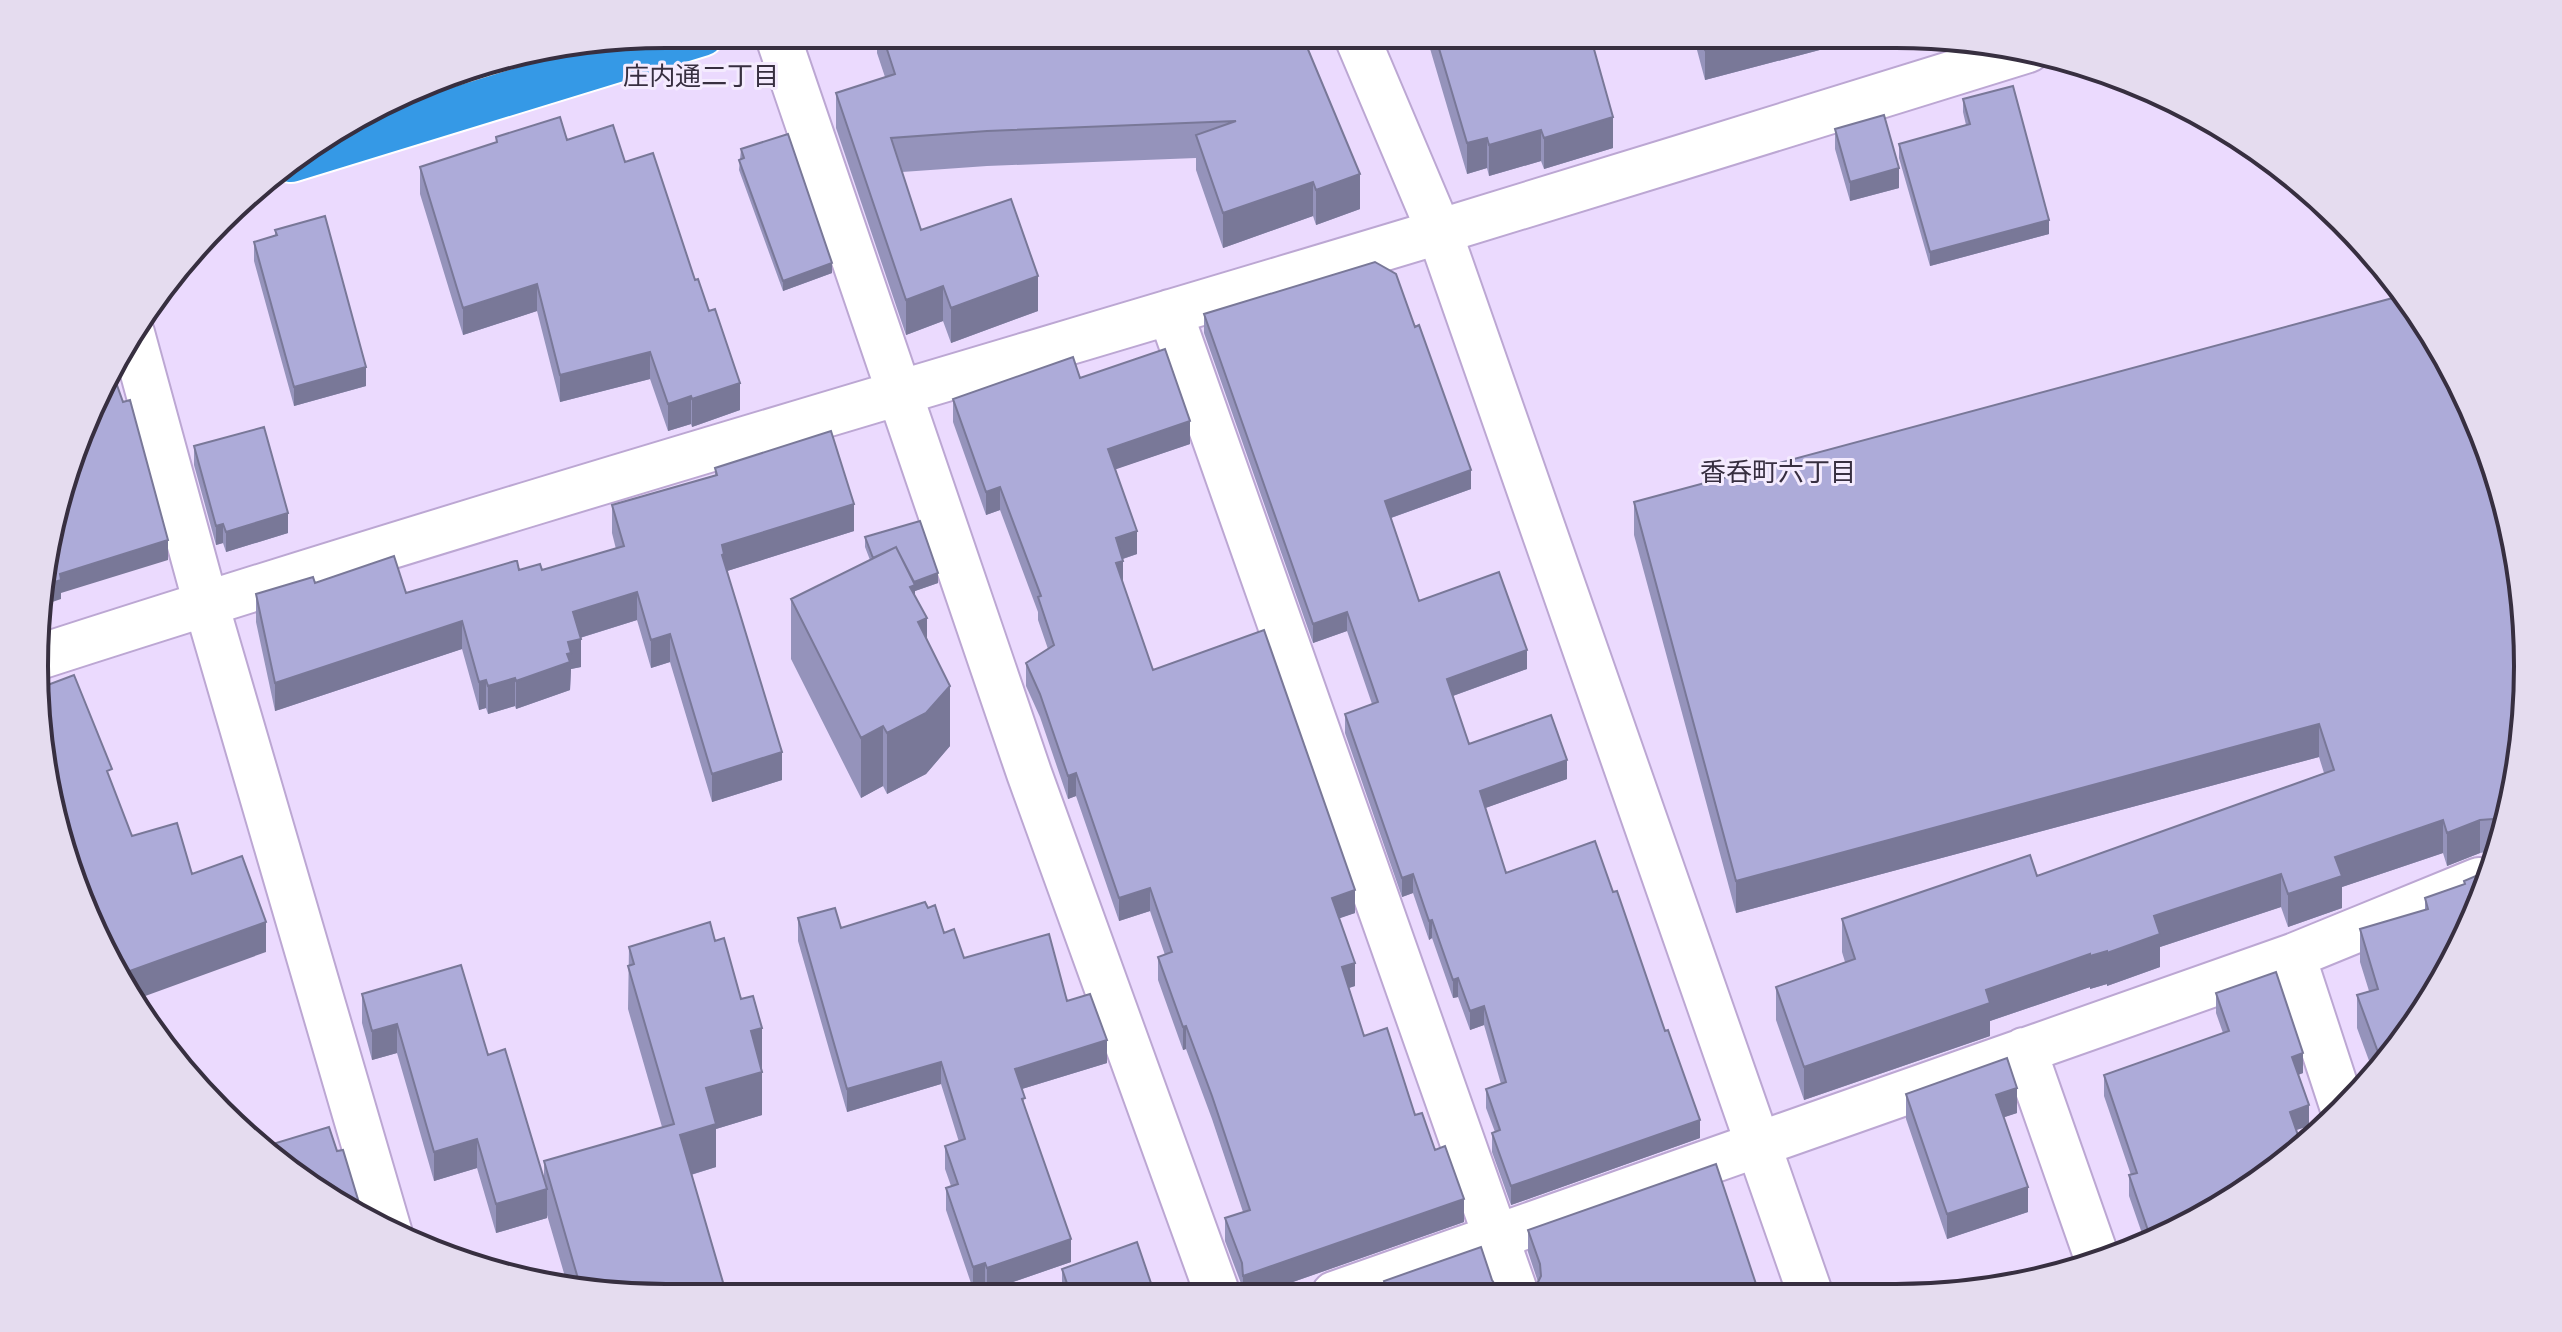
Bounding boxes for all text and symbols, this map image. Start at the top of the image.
district label: 庄内通二丁目 [623,59,779,90]
district label: 香呑町六丁目 [1700,455,1856,486]

